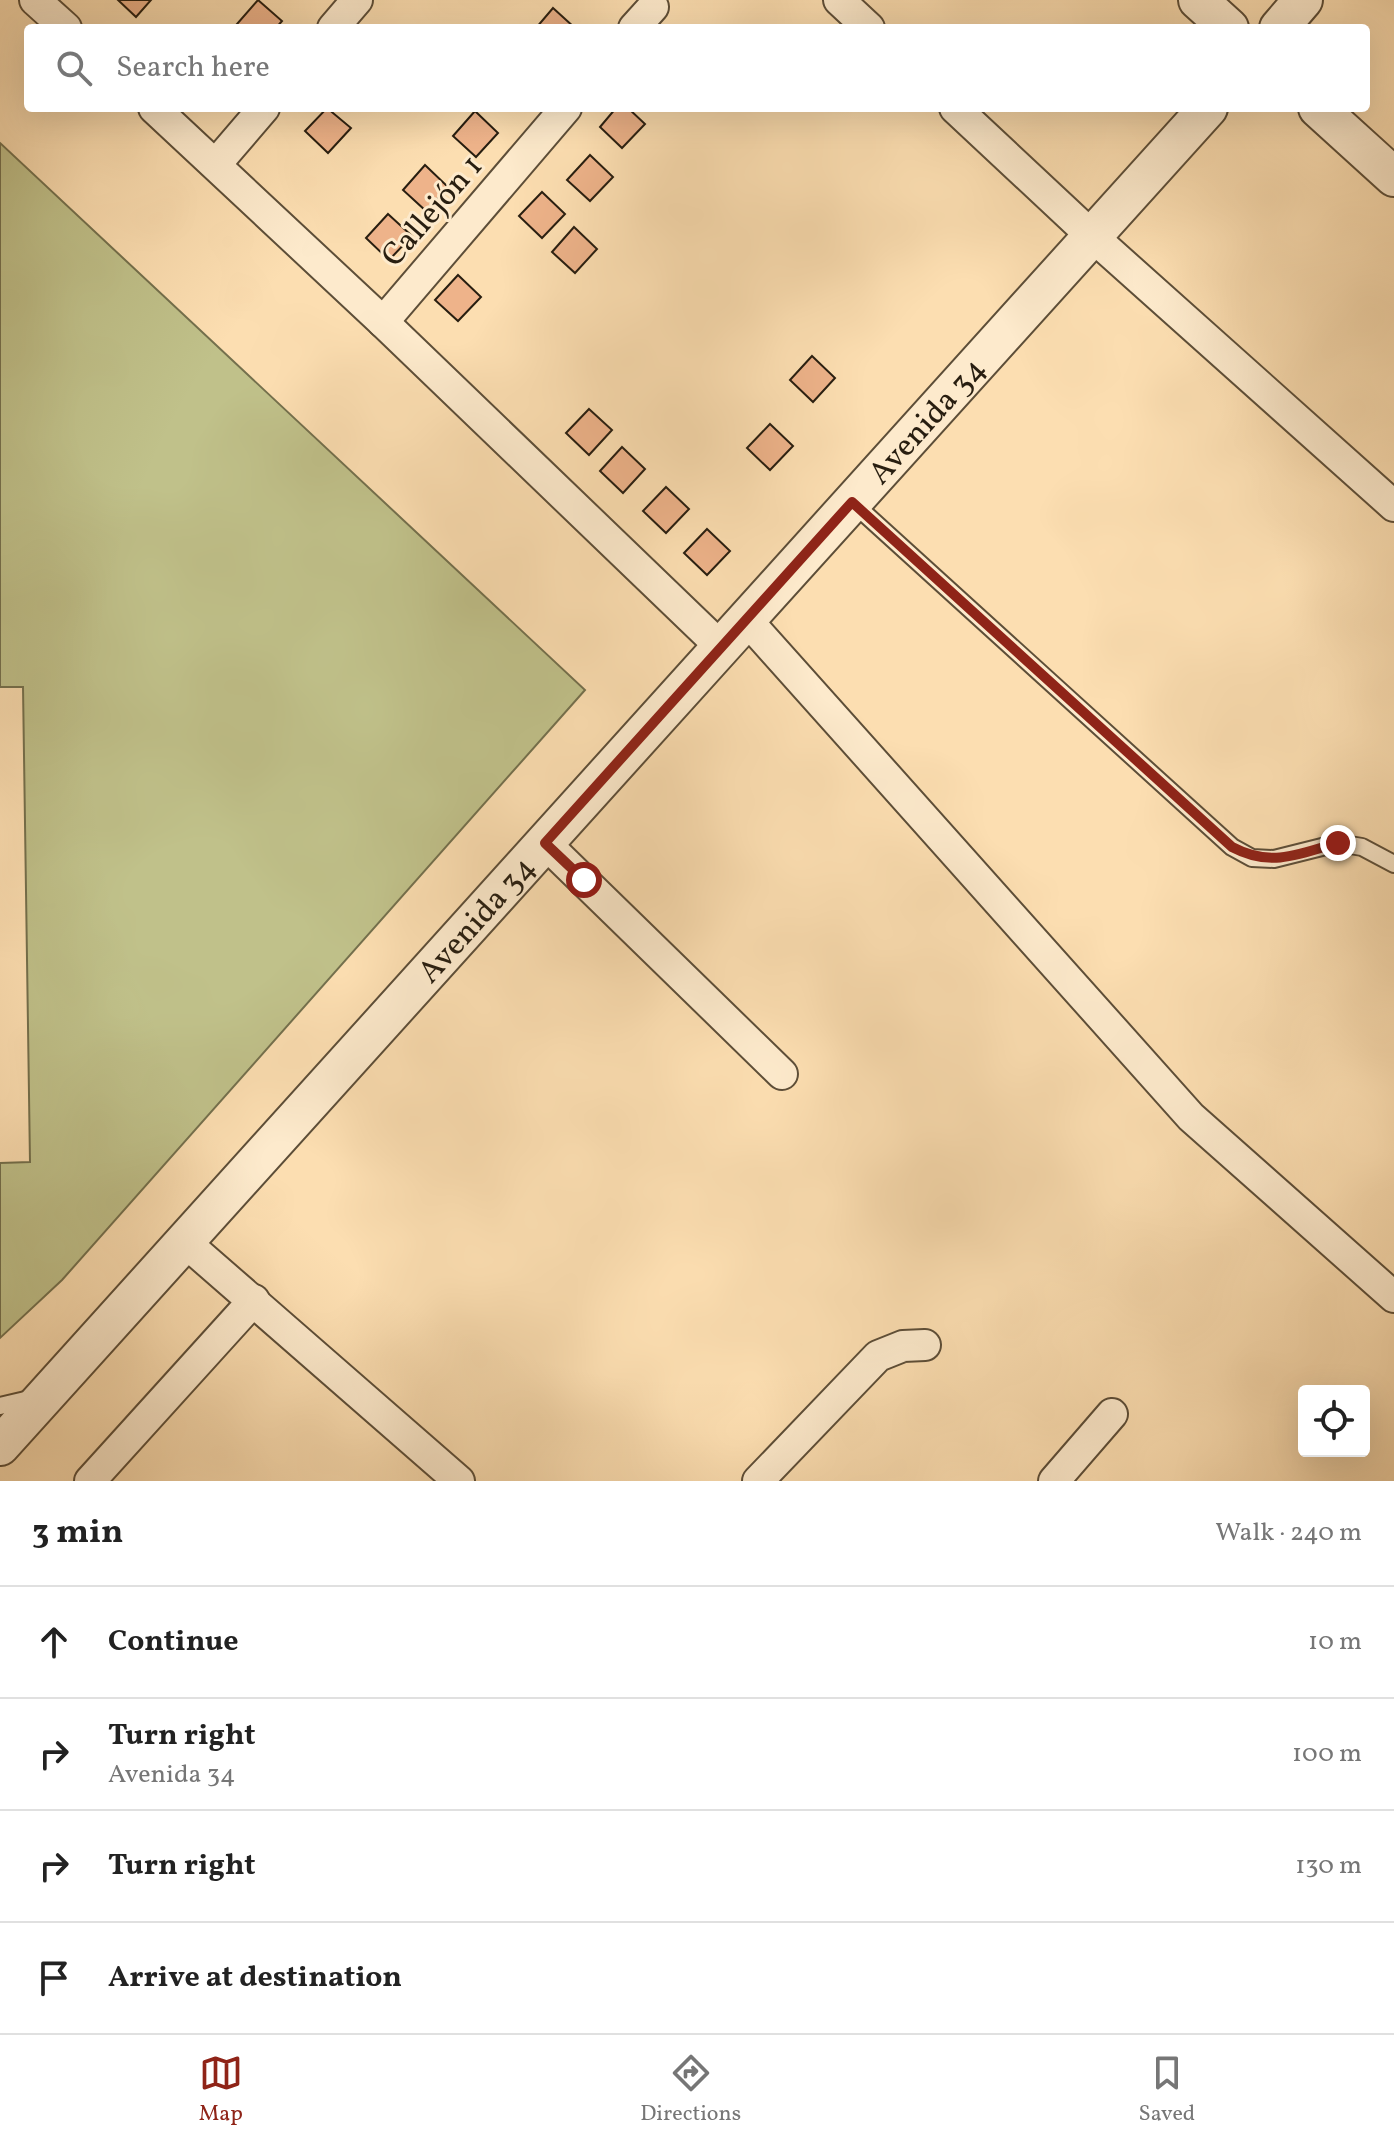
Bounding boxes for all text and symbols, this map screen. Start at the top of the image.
search box [24,24,1370,112]
icon: search [52,46,96,90]
text: Search here [116,47,270,89]
street label: Callejón 1 [372,147,494,277]
street label: Avenida 34 [859,349,997,495]
route end [1320,825,1356,861]
street label: Avenida 34 [409,848,547,994]
route start [566,862,602,898]
map controls [1298,1385,1370,1457]
button: locate [1298,1385,1370,1457]
text: 3 min [32,1510,123,1557]
text: Walk · 240 m [1215,1515,1362,1551]
icon: ahead [32,1620,76,1664]
text: Continue [108,1621,239,1663]
text: 10 m [1308,1624,1362,1660]
text: Turn right [108,1715,256,1757]
icon: right [32,1732,76,1776]
text: 100 m [1292,1736,1362,1772]
text: Avenida 34 [108,1757,236,1793]
icon: right [32,1844,76,1888]
text: Turn right [108,1845,256,1887]
text: 130 m [1295,1848,1362,1884]
icon: arrive [32,1956,76,2000]
text: Arrive at destination [108,1957,402,1999]
tab: Map [199,2051,243,2130]
tab: Directions [640,2051,741,2130]
tab: Saved [1139,2051,1195,2130]

